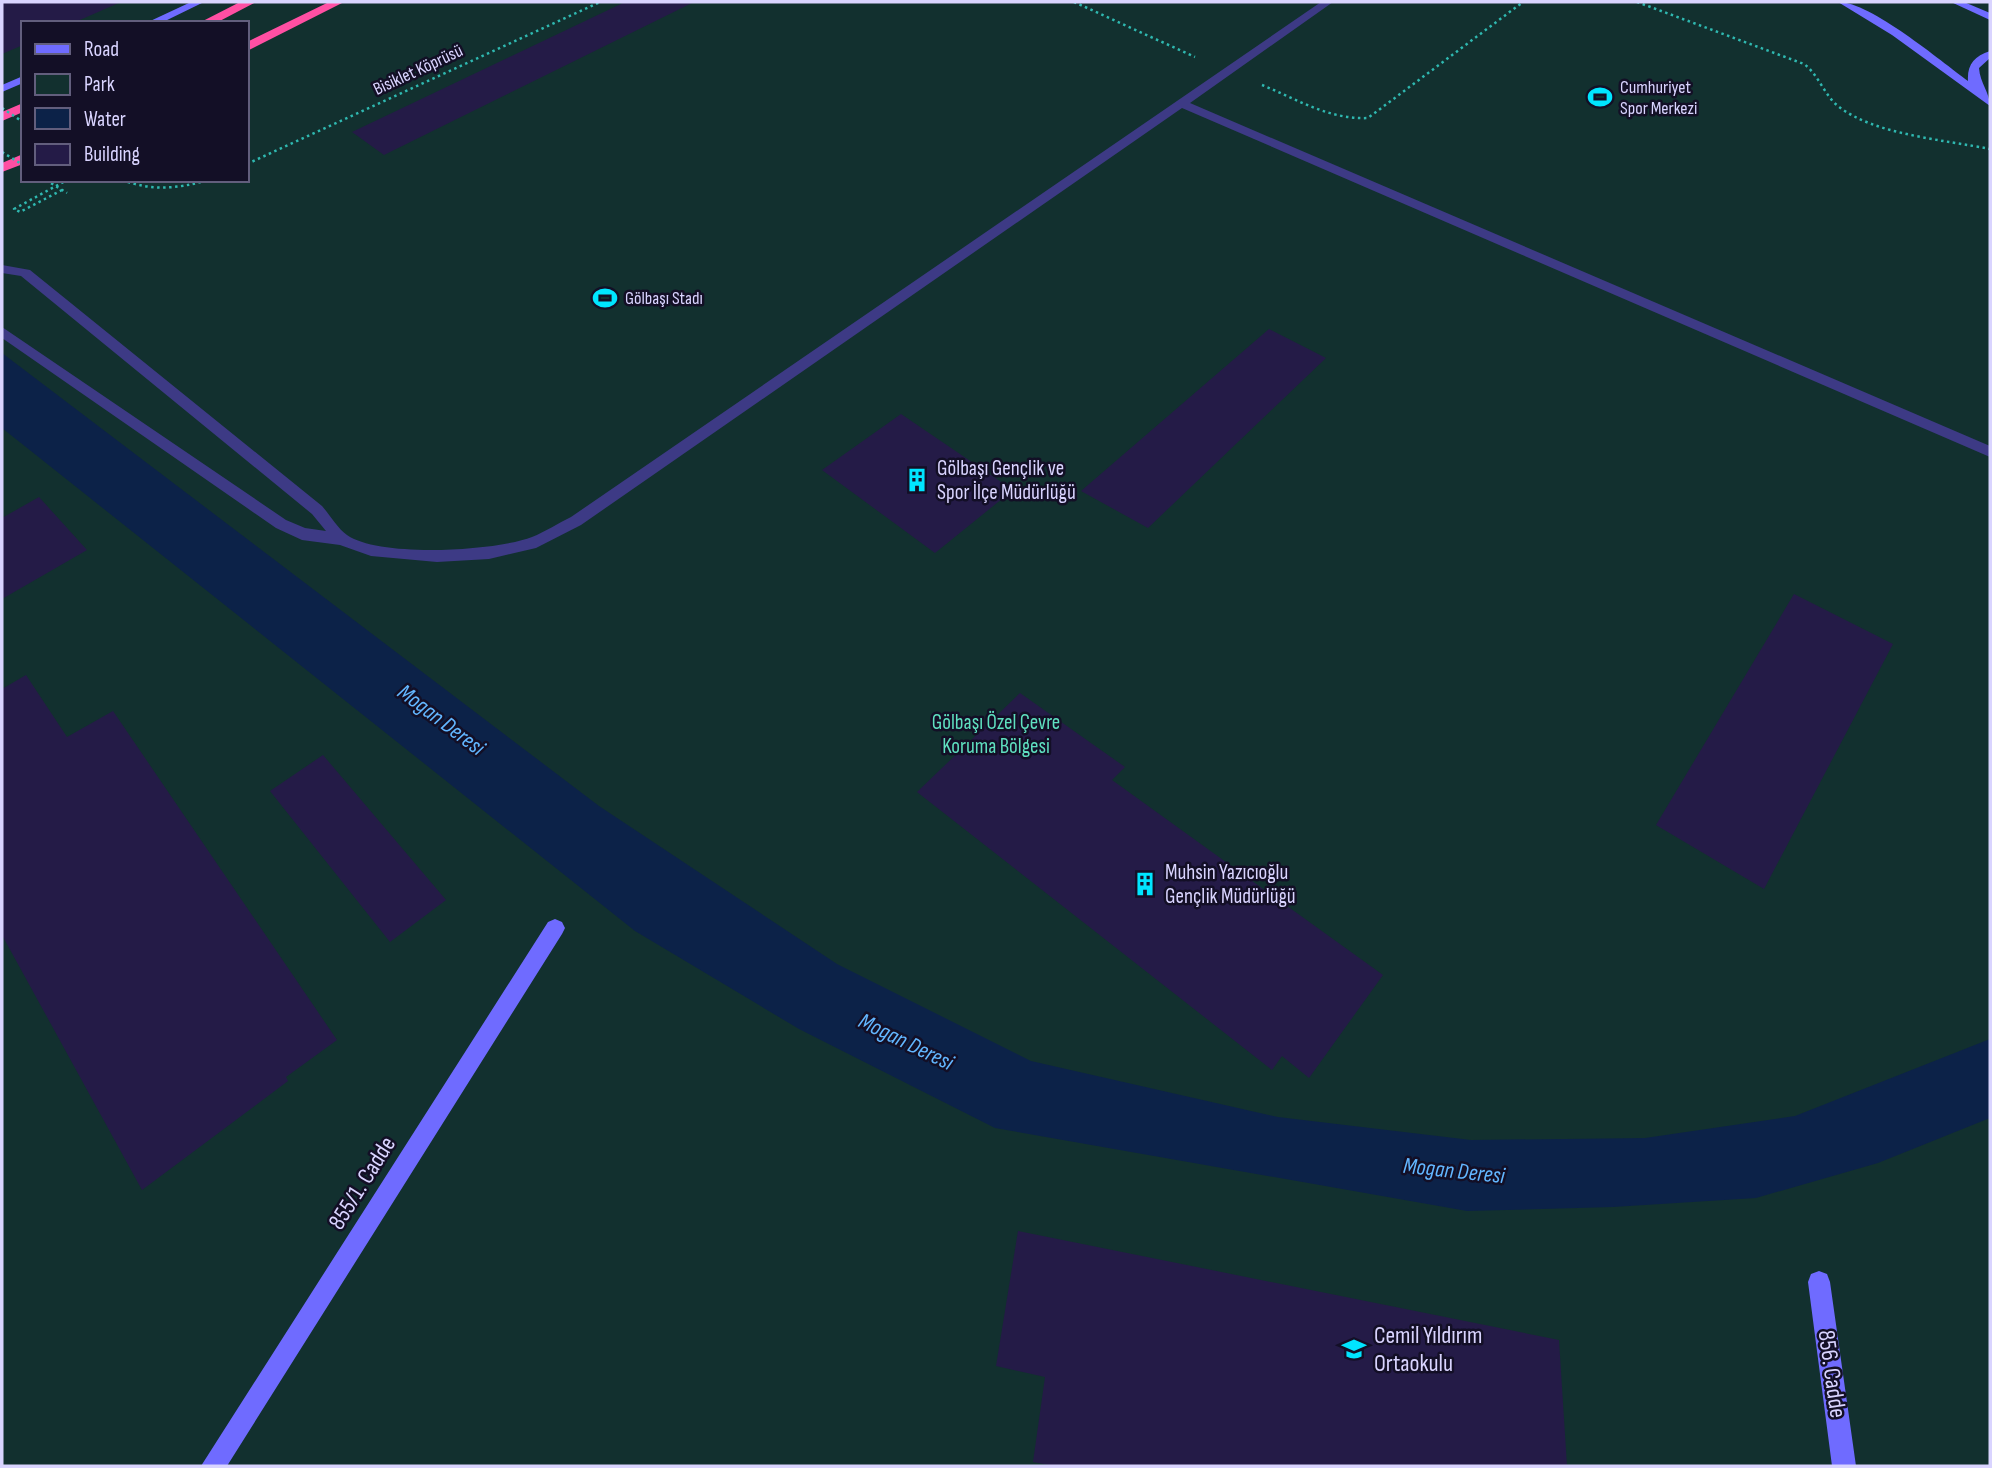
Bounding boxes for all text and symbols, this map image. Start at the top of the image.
legend [21,21,248,182]
text: Road [84,37,119,62]
street label: Bisiklet Köprüsü [370,40,466,100]
text: Park [84,72,115,97]
place label: Cumhuriyet Spor Merkezi [1620,77,1697,119]
sports icon: Cumhuriyet Spor Merkezi [1586,83,1614,111]
text: Water [84,107,126,132]
text: Building [84,142,140,167]
sports icon: Gölbaşı Stadı [591,284,619,312]
place label: Gölbaşı Stadı [625,288,703,309]
place label: Gölbaşı Gençlik ve Spor İlçe Müdürlüğü [937,456,1076,505]
building icon: Gölbaşı Gençlik ve Spor İlçe Müdürlüğü [903,466,931,494]
water label: Mogan Deresi [392,678,491,762]
park label: Gölbaşı Özel Çevre Koruma Bölgesi [932,710,1060,759]
place label: Muhsin Yazıcıoğlu Gençlik Müdürlüğü [1165,860,1296,909]
building icon: Muhsin Yazıcıoğlu Gençlik Müdürlüğü [1131,870,1159,898]
water label: Mogan Deresi [854,1007,959,1077]
street label: 855/1. Cadde [322,1131,402,1235]
water label: Mogan Deresi [1402,1152,1507,1190]
place label: Cemil Yıldırım Ortaokulu [1374,1321,1482,1378]
street label: 856. Cadde [1811,1328,1853,1420]
school or university icon: Cemil Yıldırım Ortaokulu [1340,1335,1368,1363]

